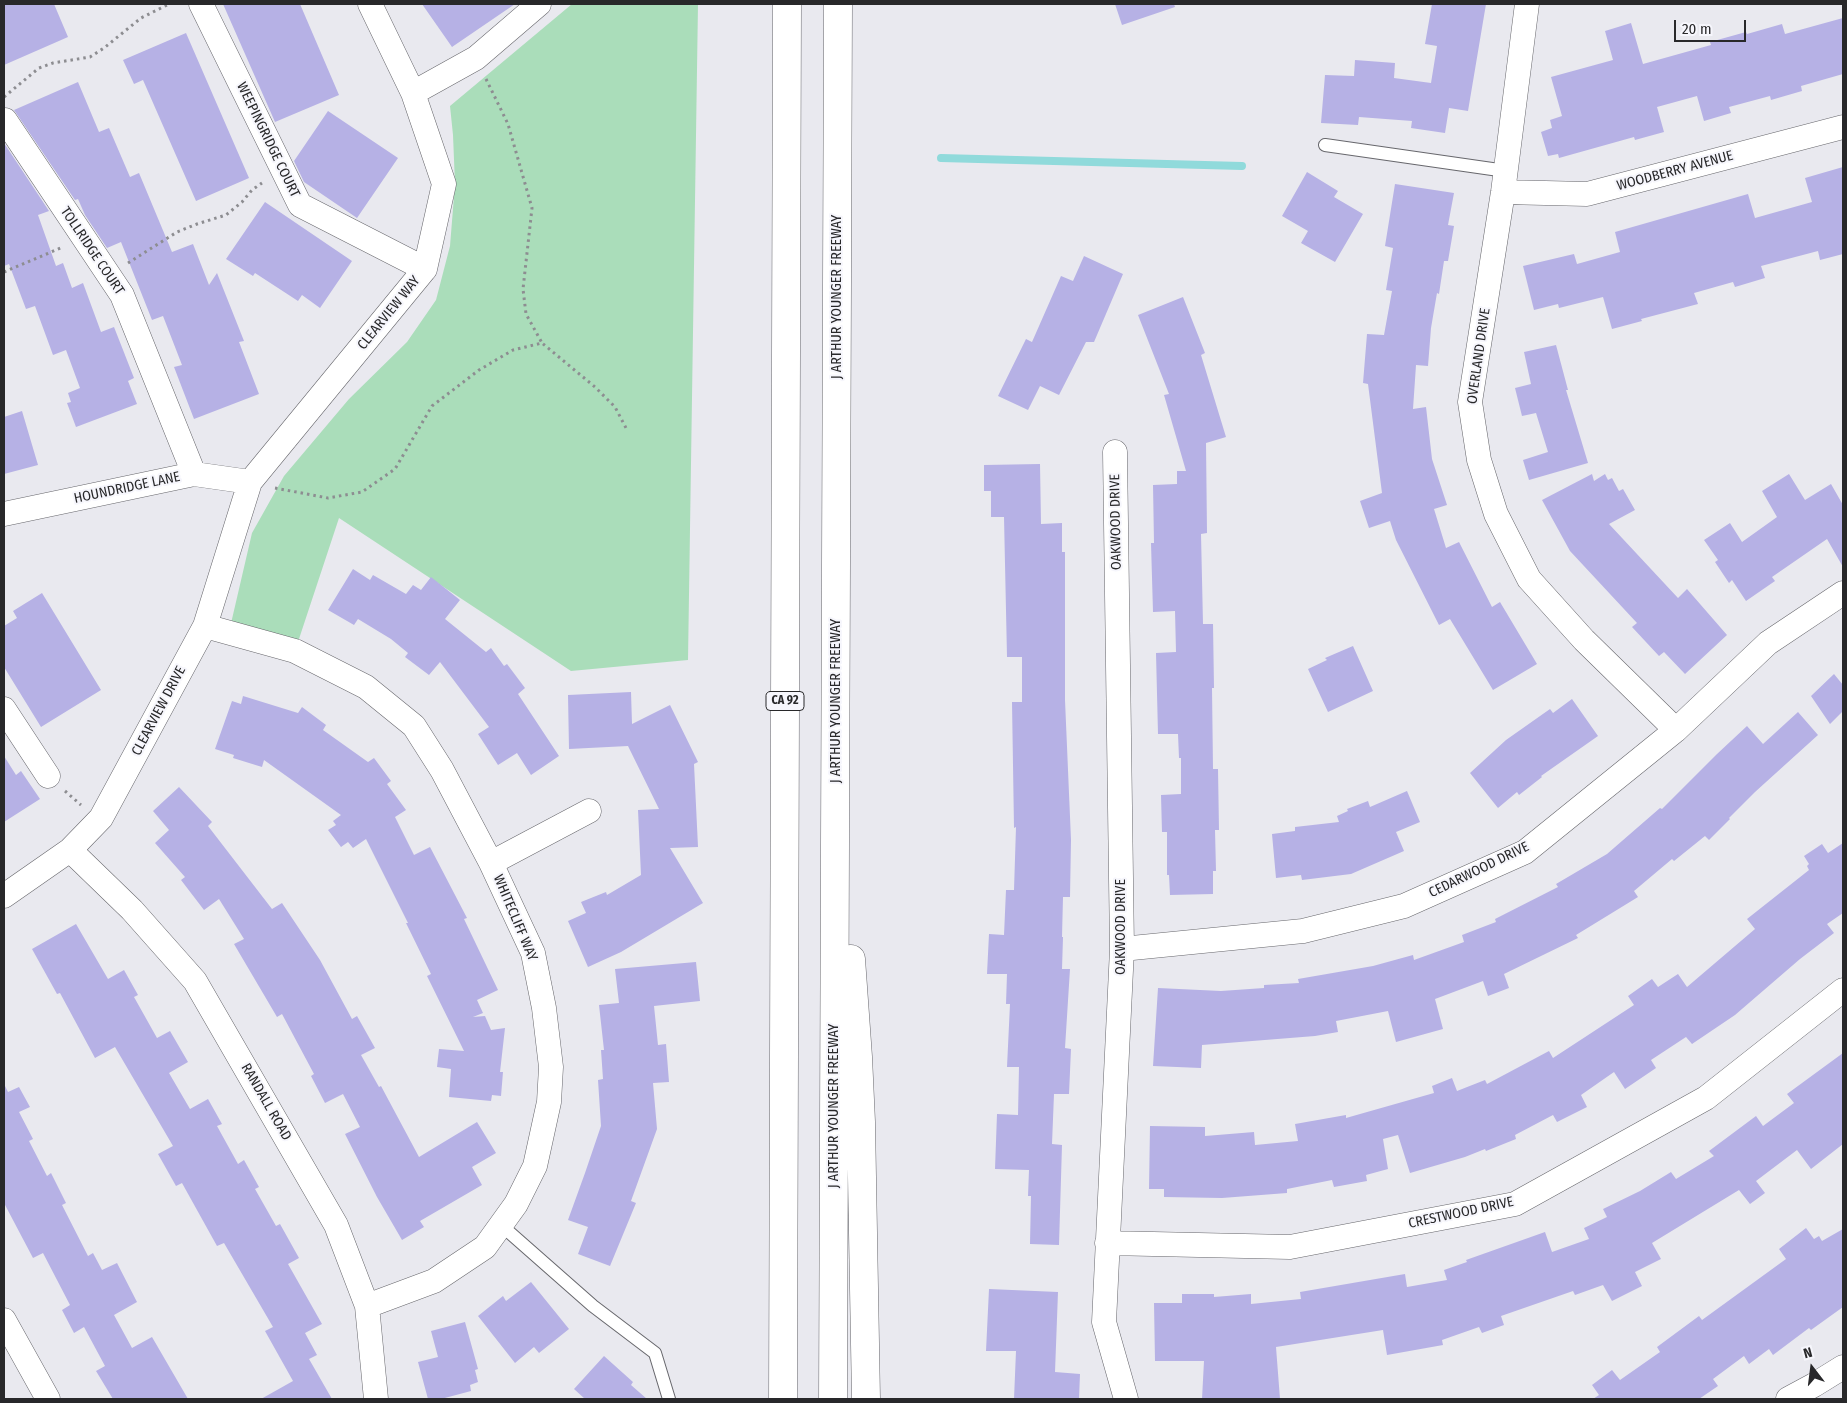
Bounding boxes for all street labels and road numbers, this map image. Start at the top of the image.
street label: WEEPINGRIDGE COURT [233,80,303,200]
street label: WOODBERRY AVENUE [1615,147,1735,195]
street label: TOLLRIDGE COURT [56,204,128,298]
street label: J ARTHUR YOUNGER FREEWAY [829,215,845,379]
street label: CLEARVIEW WAY [354,273,424,353]
street label: OVERLAND DRIVE [1464,307,1494,405]
street label: HOUNDRIDGE LANE [72,469,182,507]
street label: OAKWOOD DRIVE [1107,474,1125,570]
street label: J ARTHUR YOUNGER FREEWAY [828,619,844,783]
street label: CLEARVIEW DRIVE [128,663,190,759]
road number: CA 92 [766,691,804,710]
street label: CEDARWOOD DRIVE [1426,838,1532,902]
street label: WHITECLIFF WAY [489,872,541,964]
street label: OAKWOOD DRIVE [1113,879,1129,975]
street label: J ARTHUR YOUNGER FREEWAY [826,1024,842,1188]
street label: RANDALL ROAD [237,1060,295,1144]
street label: CRESTWOOD DRIVE [1407,1194,1515,1232]

